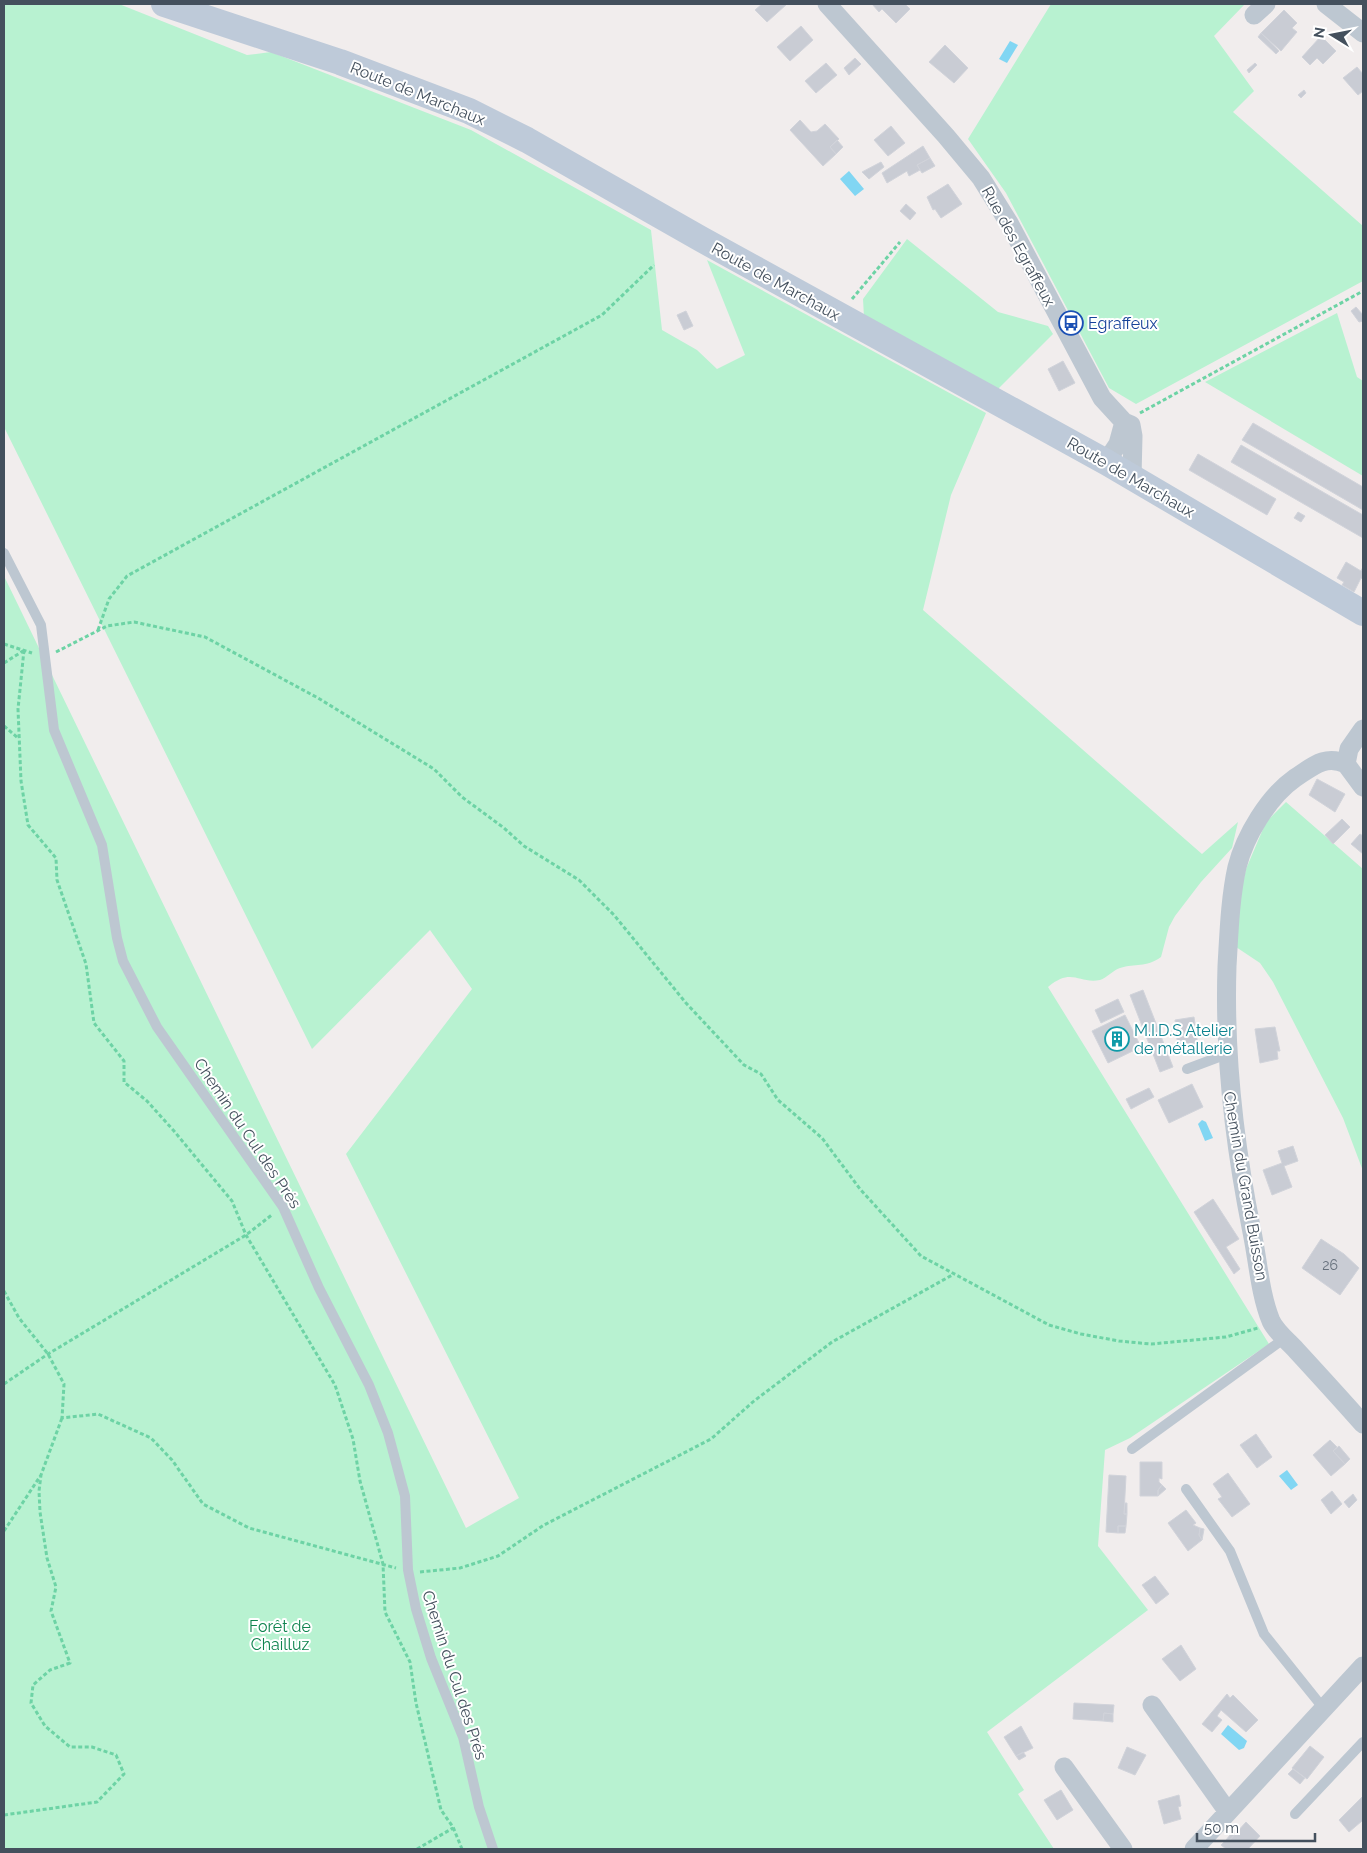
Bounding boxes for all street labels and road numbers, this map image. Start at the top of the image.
street label: Route de Marchaux [348,58,488,129]
street label: Rue des Egraffeux [978,183,1059,309]
street label: Route de Marchaux [708,238,843,325]
street label: Route de Marchaux [1064,433,1198,522]
street label: Chemin du Cul des Prés [190,1055,305,1212]
street label: Chemin du Grand Buisson [1219,1090,1272,1282]
street label: Chemin du Cul des Prés [418,1588,491,1762]

